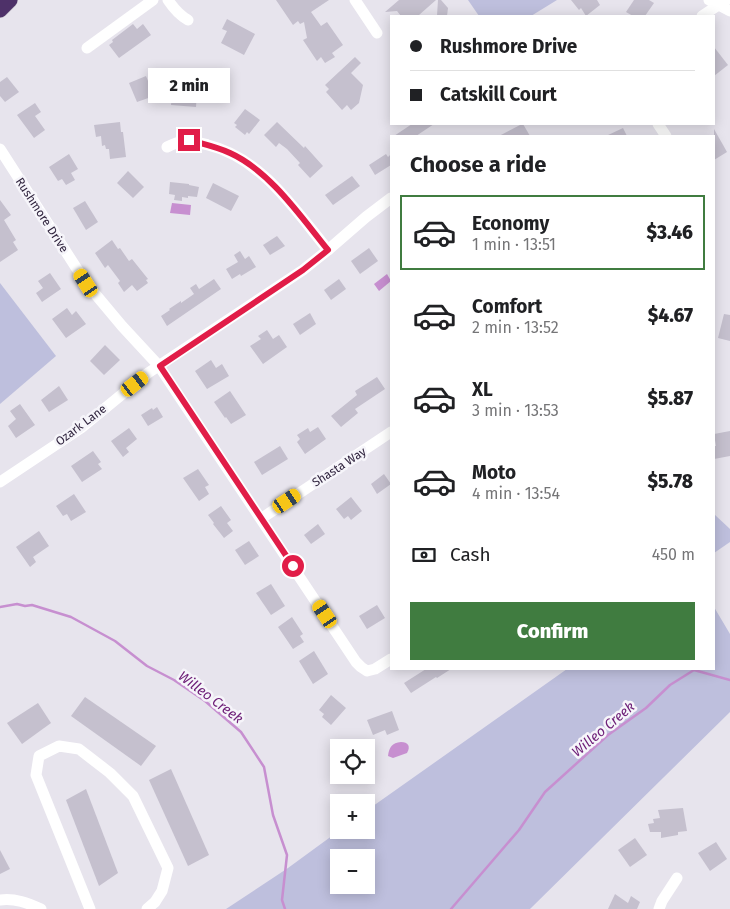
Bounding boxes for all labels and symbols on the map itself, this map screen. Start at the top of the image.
callout: 2 min [148,68,230,102]
route end [178,129,200,151]
street label: Rushmore Drive [13,175,71,255]
car [71,266,100,300]
car [118,369,151,399]
street label: Ozark Lane [53,401,109,449]
street label: Shasta Way [309,444,369,490]
car [270,486,303,516]
route start [282,555,304,577]
car [310,597,339,631]
water label: Willeo Creek [175,668,247,728]
water label: Willeo Creek [568,698,638,761]

